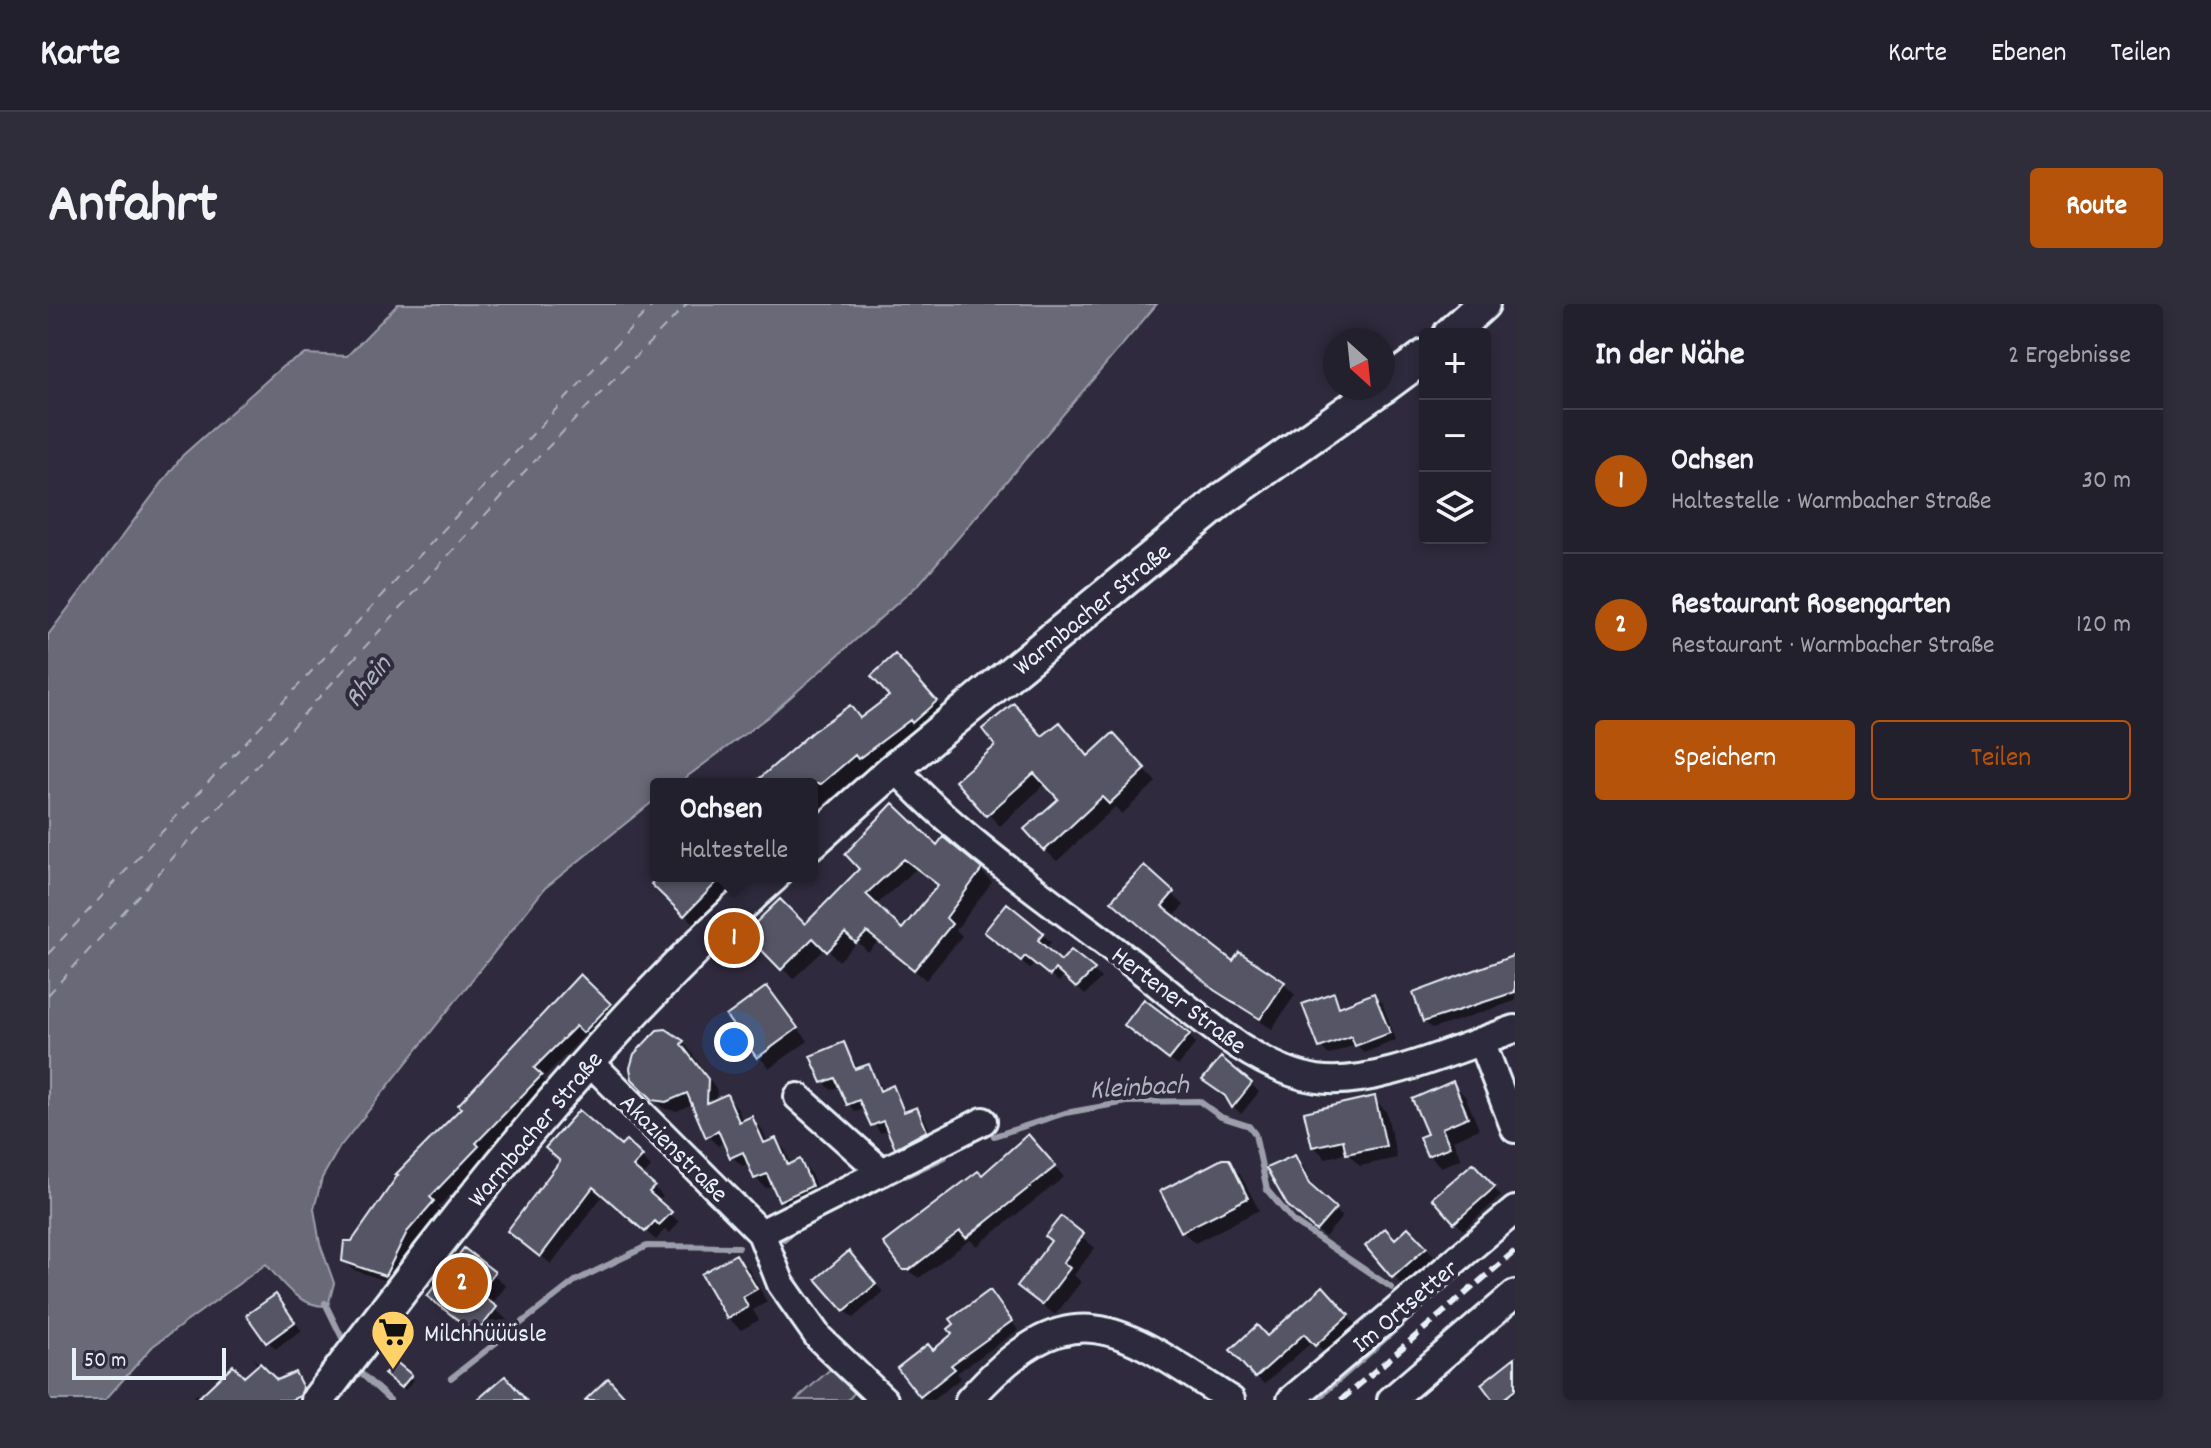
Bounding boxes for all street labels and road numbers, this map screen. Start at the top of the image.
street label: Warmbacher Straße [1006,535,1180,686]
street label: Hertener Straße [1102,939,1253,1065]
street label: Warmbacher Straße [460,1044,613,1217]
street label: Akazienstraße [609,1086,736,1213]
street label: Im Ortsetter [1345,1252,1468,1363]

